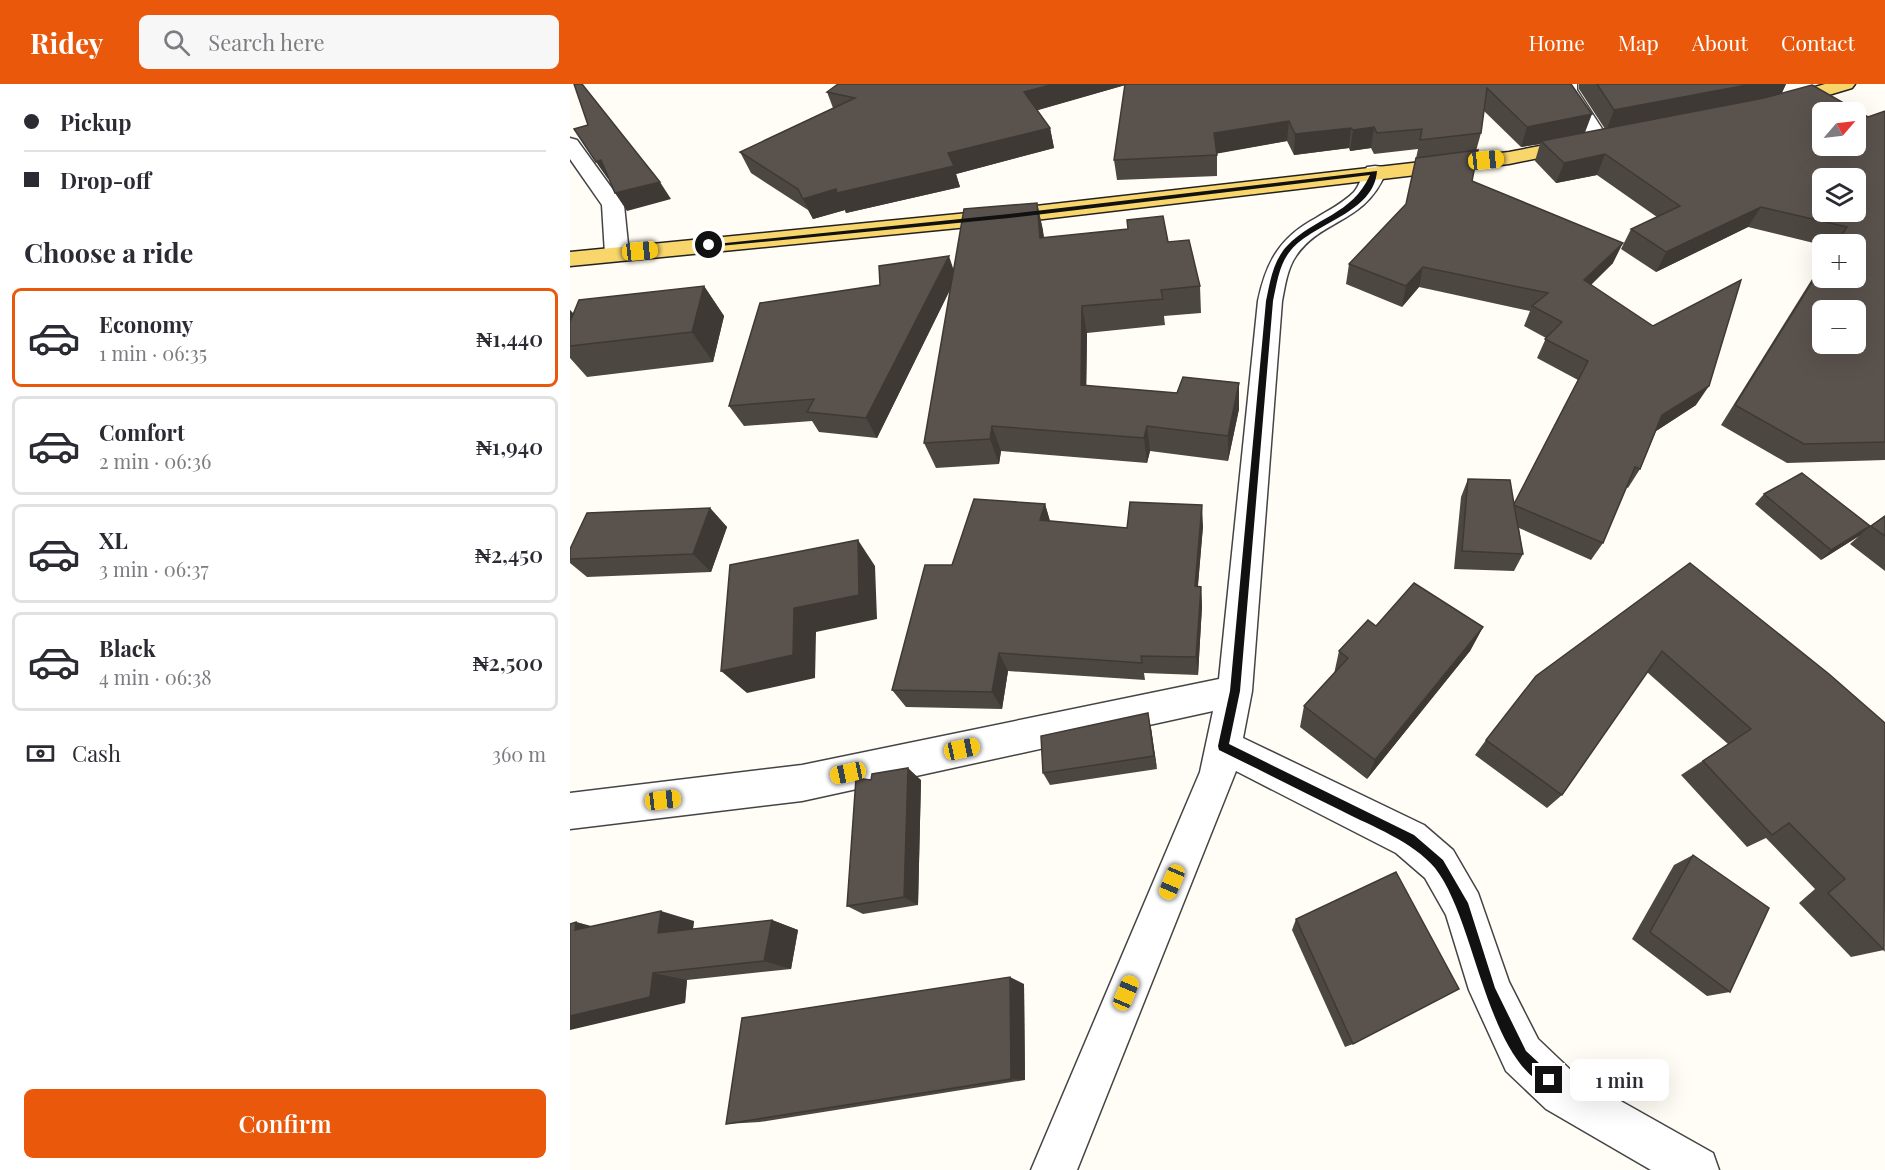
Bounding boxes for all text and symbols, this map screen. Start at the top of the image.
search box [139,15,559,69]
text: Ridey [30,24,103,61]
icon: search [160,26,193,59]
text: Search here [208,27,325,57]
text: Home [1529,28,1585,56]
text: Map [1618,28,1659,56]
text: About [1692,28,1748,56]
text: Contact [1781,28,1855,56]
north arrow [1812,102,1866,156]
map controls [1812,102,1866,354]
text: Pickup [60,107,131,137]
car [1467,149,1505,171]
text: Drop-off [60,165,151,195]
button: layers [1812,168,1866,222]
route start [695,231,722,258]
text: Choose a ride [24,234,193,270]
button: + [1812,234,1866,288]
car [621,240,659,262]
button: − [1812,300,1866,354]
text: Economy [99,309,193,339]
icon: car [27,311,81,365]
text: ₦1,440 [476,323,543,353]
text: 1 min · 06:35 [99,339,207,366]
text: Comfort [99,417,185,447]
icon: car [27,419,81,473]
text: ₦1,940 [476,431,543,461]
text: 2 min · 06:36 [99,447,211,474]
text: XL [99,525,128,555]
icon: car [27,527,81,581]
text: ₦2,450 [475,539,543,569]
text: 3 min · 06:37 [99,555,209,582]
text: Black [99,633,156,663]
icon: car [27,635,81,689]
text: ₦2,500 [473,647,543,677]
text: 4 min · 06:38 [99,663,212,690]
car [943,736,981,762]
icon: cash [24,737,57,770]
text: Cash [72,738,121,768]
text: 360 m [492,740,546,767]
car [829,760,867,786]
car [644,789,682,811]
car [1157,862,1187,902]
car [1111,973,1141,1013]
callout: 1 min [1570,1059,1669,1101]
route end [1535,1066,1562,1093]
text: 1 min [1595,1066,1644,1093]
button: Confirm [24,1089,546,1158]

